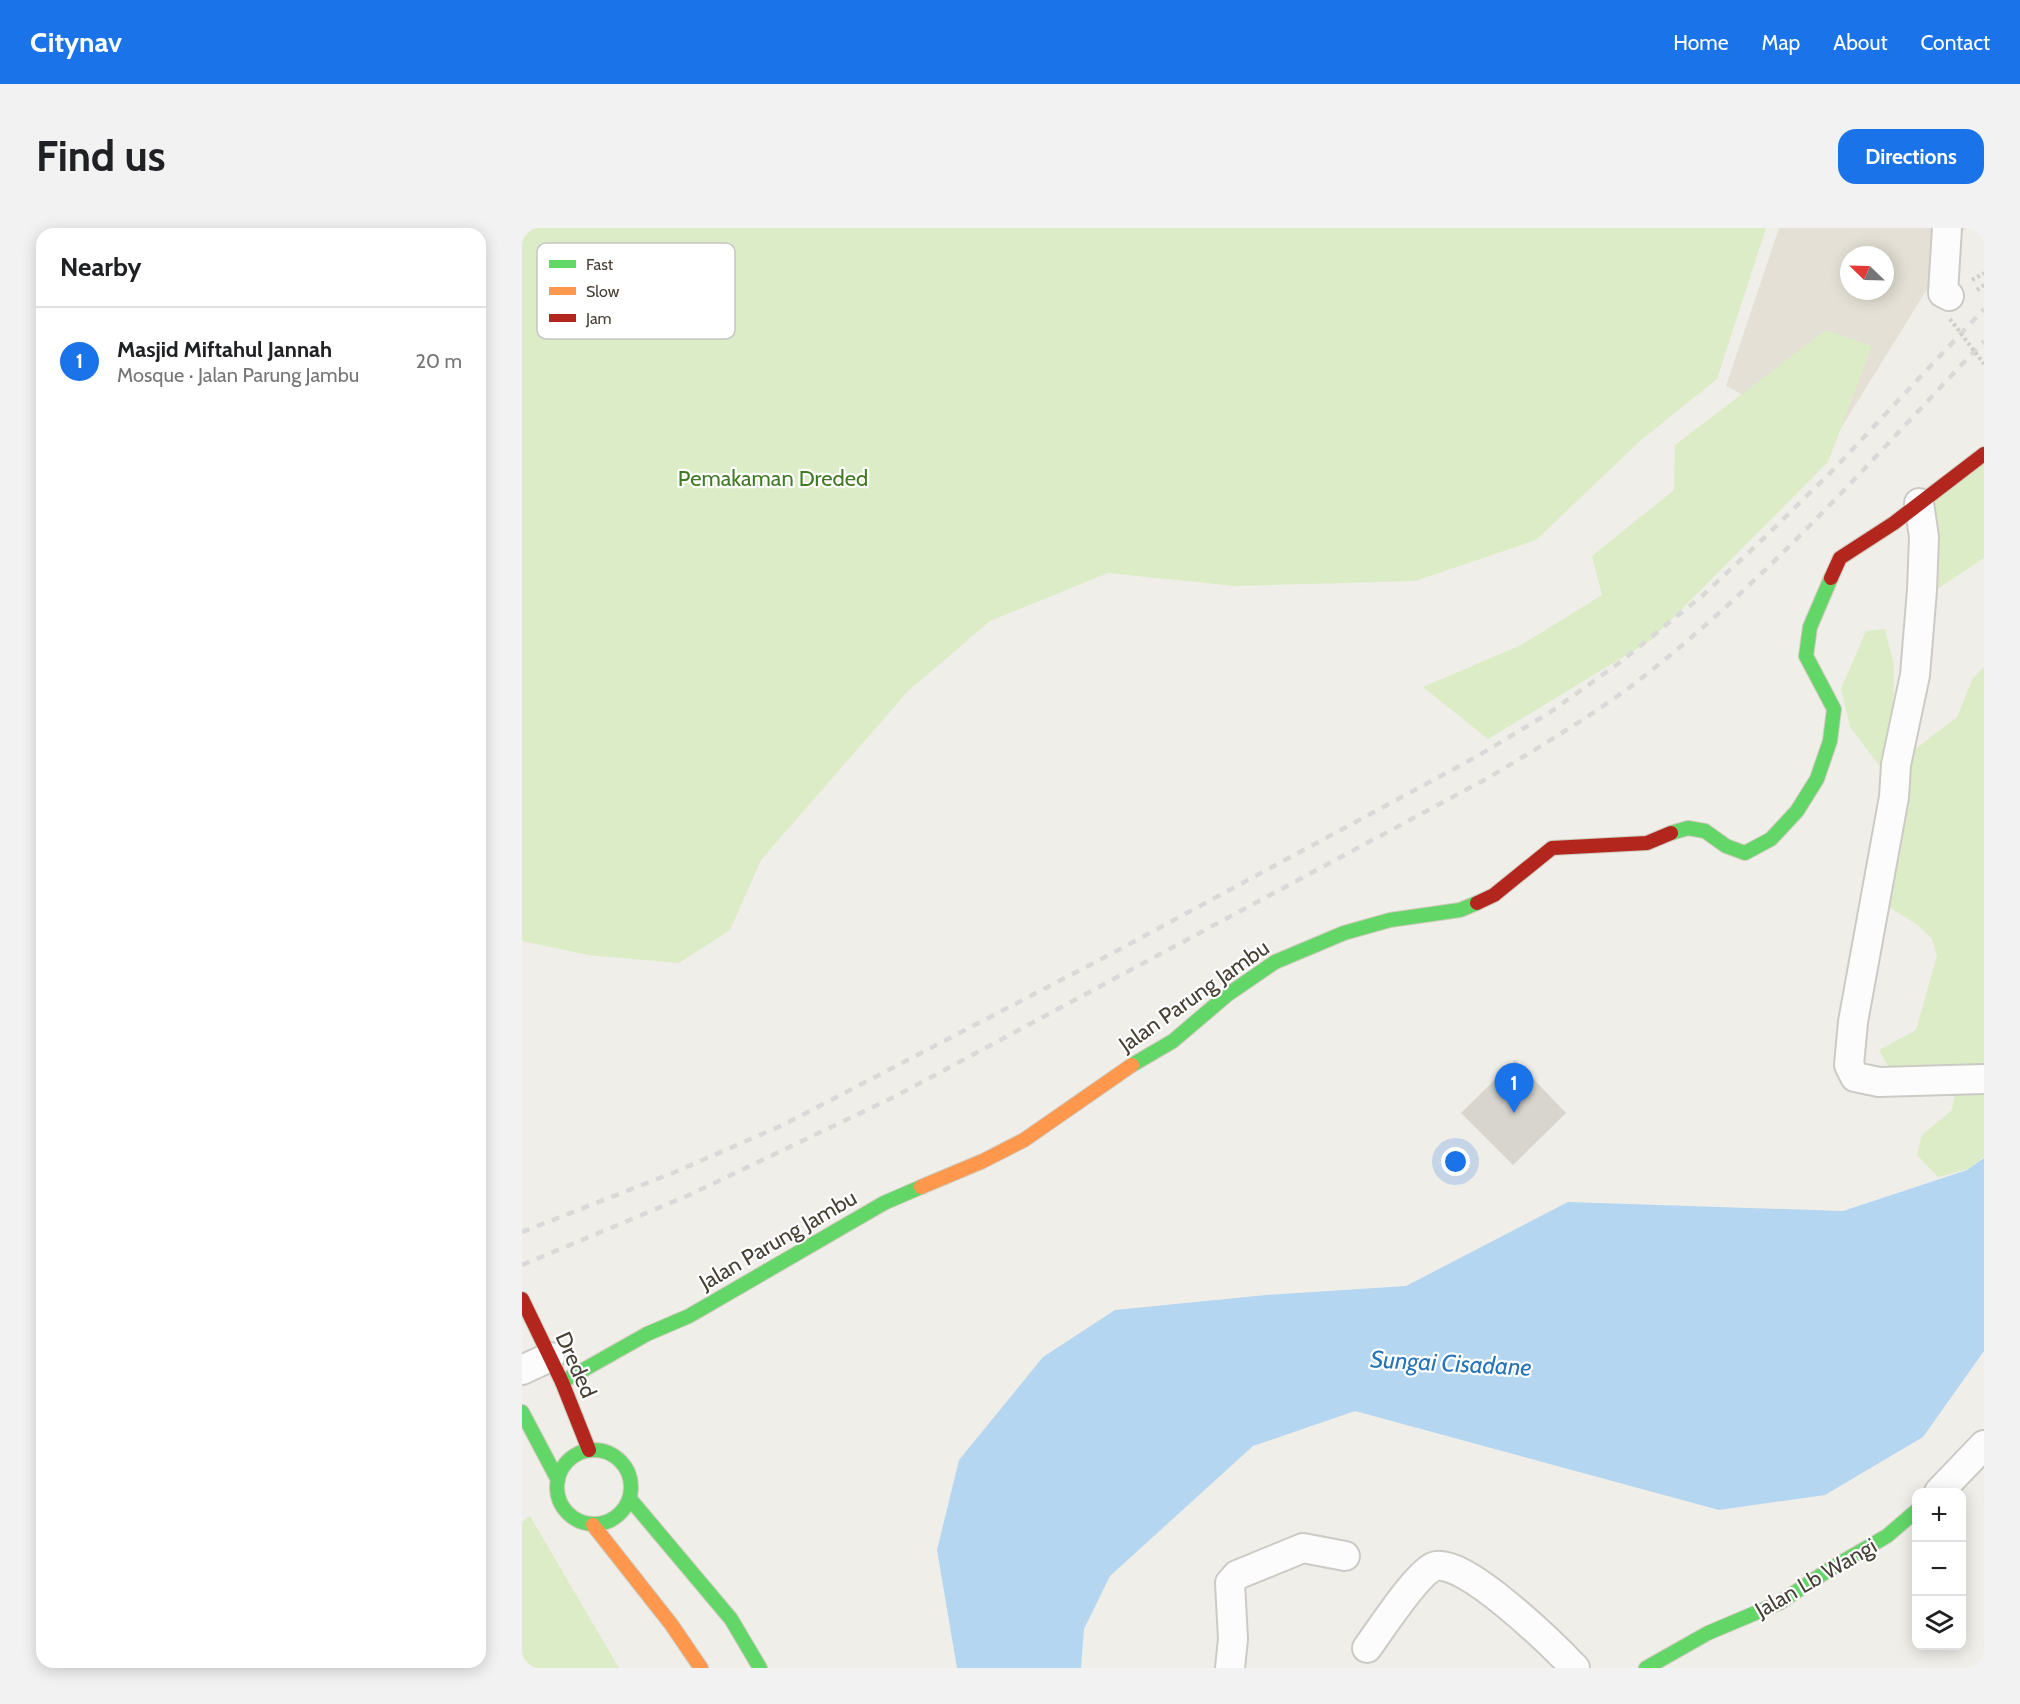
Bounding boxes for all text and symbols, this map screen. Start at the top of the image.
text: Citynav [30,25,122,59]
text: Home [1673,30,1729,55]
text: Map [1762,30,1800,55]
text: About [1833,30,1887,55]
text: Contact [1920,30,1990,55]
button: Directions [1838,129,1984,184]
text: Find us [36,130,165,182]
legend [537,243,735,339]
north arrow [1840,246,1894,300]
text: Nearby [60,251,141,283]
text: Fast [586,255,614,274]
text: Slow [586,282,620,301]
text: Jam [585,309,612,328]
text: Masjid Miftahul Jannah [117,336,332,363]
text: 1 [76,349,83,373]
text: 20 m [416,349,462,373]
text: Mosque · Jalan Parung Jambu [117,363,359,387]
park label: Pemakaman Dreded [678,465,868,492]
street label: Jalan Parung Jambu [1113,934,1274,1059]
pin: 1 [1494,1064,1534,1113]
your location [1441,1147,1470,1176]
street label: Jalan Parung Jambu [694,1184,862,1297]
street label: Dreded [550,1328,602,1402]
water label: Sungai Cisadane [1370,1344,1532,1382]
map controls [1912,1488,1966,1650]
button: + [1912,1488,1966,1542]
street label: Jalan Lb Wangi [1750,1532,1882,1624]
button: − [1912,1542,1966,1596]
button: layers [1912,1596,1966,1650]

